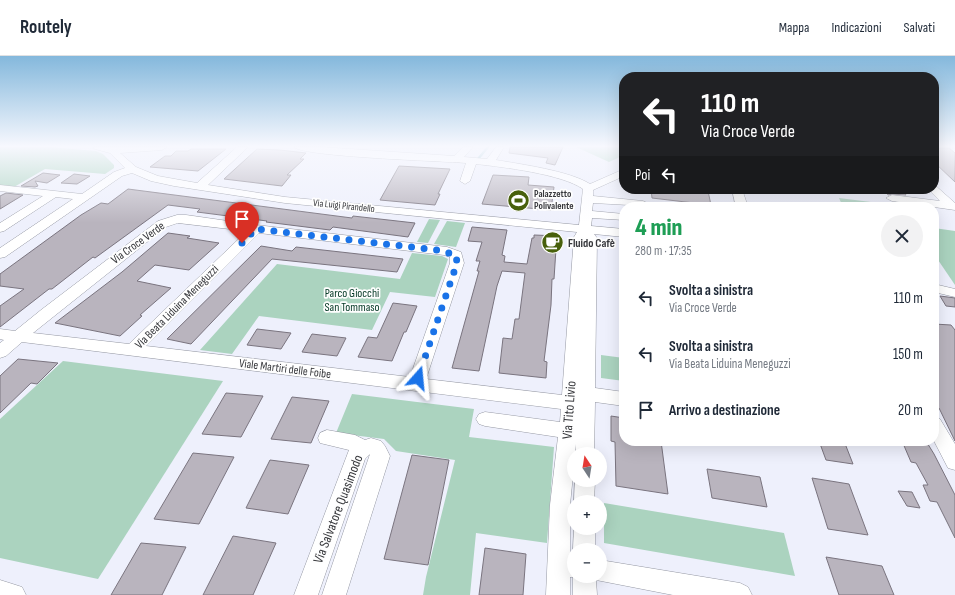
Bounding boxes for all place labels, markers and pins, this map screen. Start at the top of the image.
sports icon: Palazzetto Polivalente [505,187,531,213]
place label: Palazzetto Polivalente [534,188,574,212]
pin [225,202,259,243]
cafe icon: Fluido Cafè [539,230,565,256]
place label: Fluido Cafè [568,236,615,251]

